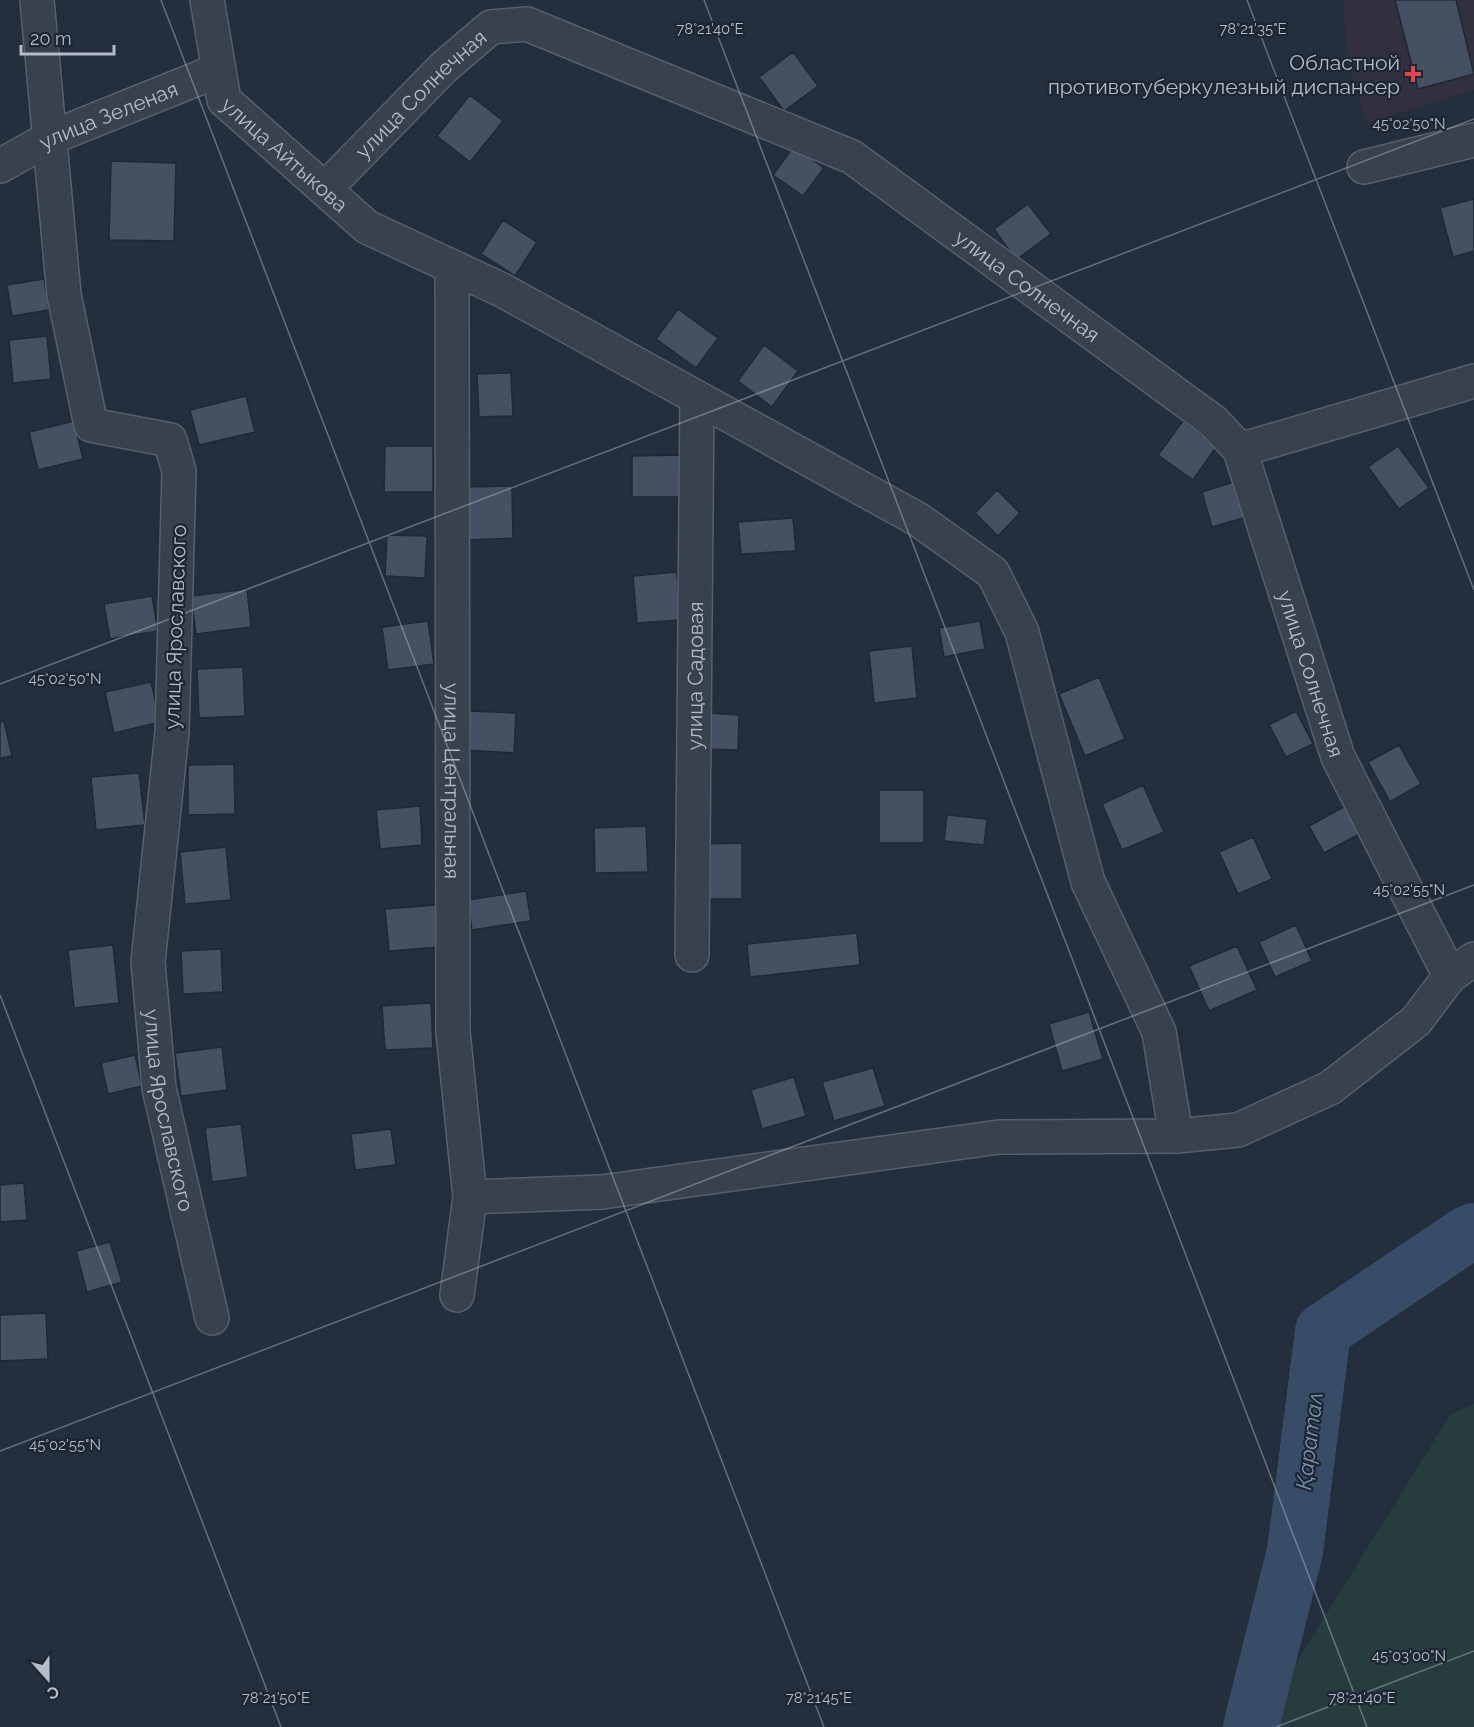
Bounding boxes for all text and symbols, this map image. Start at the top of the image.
scale bar [21,18,114,56]
text: 78°21'40"E [676,20,744,38]
text: 78°21'35"E [1219,20,1287,38]
street label: улица Солнечная [350,24,491,163]
text: 20 m [30,28,72,49]
place label: Областной противотуберкулезный диспансер [1048,50,1400,99]
marker: Областной противотуберкулезный диспансер [1404,65,1422,83]
street label: улица Зеленая [34,75,181,154]
street label: улица Айтыкова [217,91,353,217]
text: 45°02'50"N [1372,115,1446,133]
street label: улица Солнечная [950,224,1105,347]
street label: улица Ярославского [159,524,191,730]
street label: улица Солнечная [1273,587,1350,760]
street label: улица Садовая [681,601,708,751]
text: 45°02'50"N [28,670,102,688]
street label: улица Центральная [440,683,465,879]
text: 45°02'55"N [1373,881,1445,899]
street label: улица Ярославского [140,1008,199,1214]
water label: Қаратал [1290,1391,1328,1491]
text: 45°02'55"N [29,1436,101,1454]
text: 45°03'00"N [1372,1647,1446,1665]
north arrow [18,1649,78,1709]
text: С [45,1682,62,1703]
text: 78°21'50"E [242,1689,310,1707]
text: 78°21'45"E [786,1689,852,1707]
text: 78°21'40"E [1328,1689,1396,1707]

